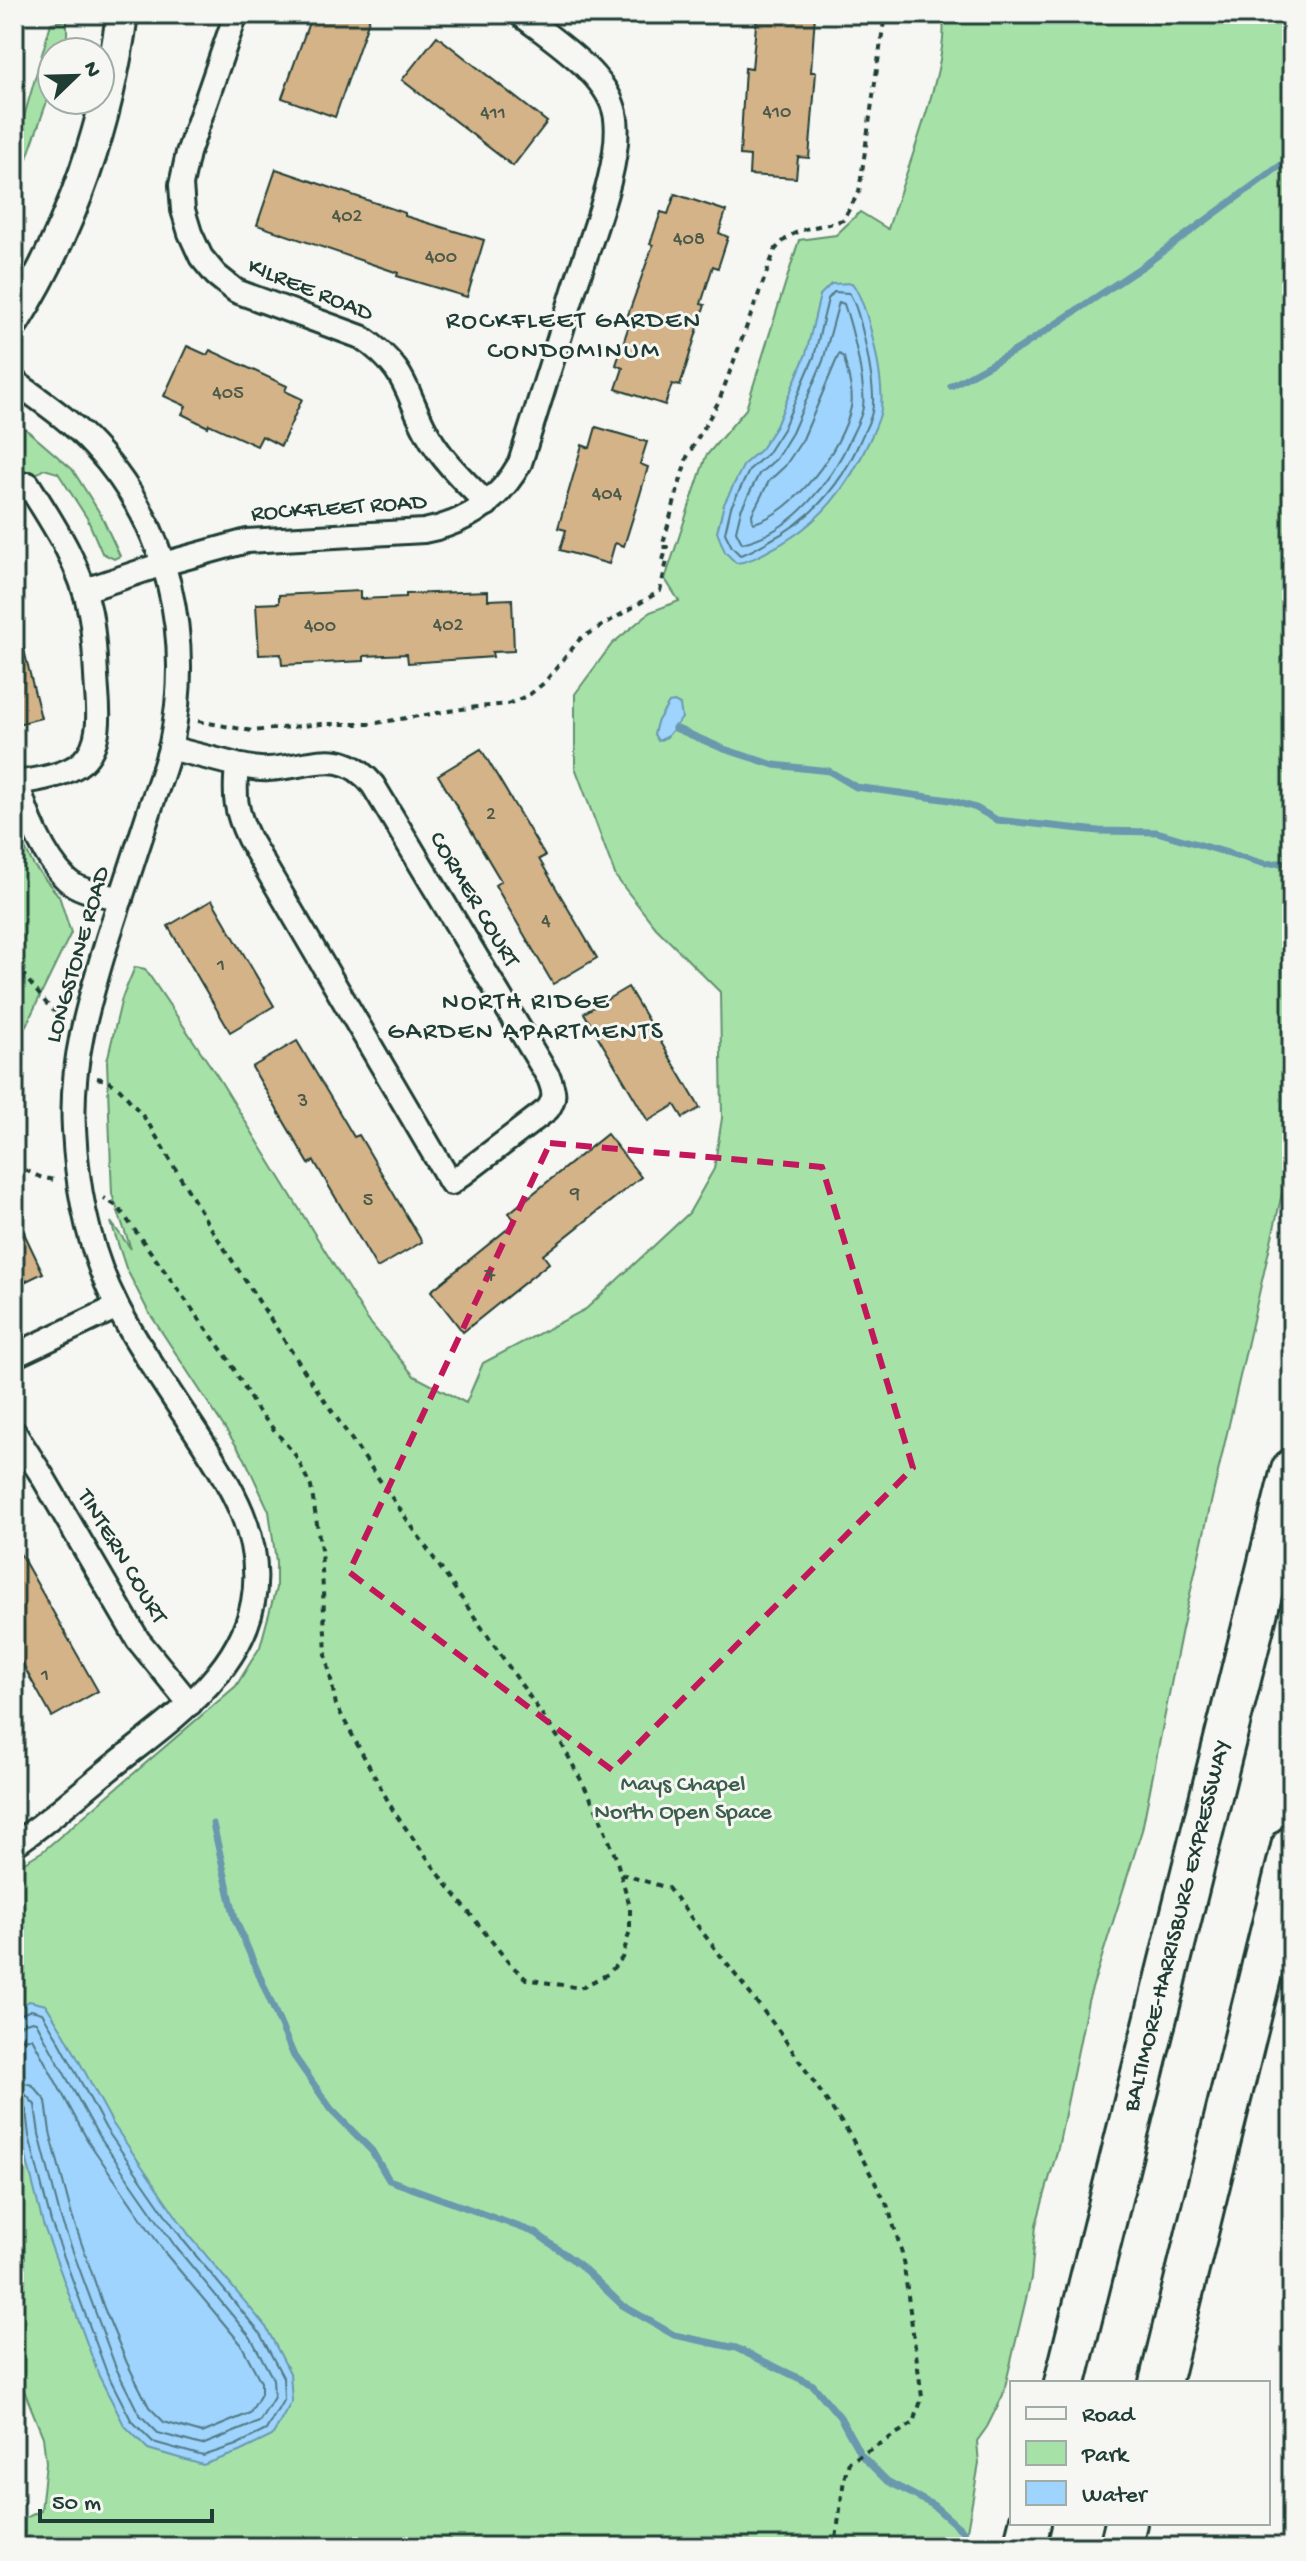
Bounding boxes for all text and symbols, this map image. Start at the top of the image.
north arrow [36,36,116,116]
text: N [76,58,106,81]
house number: 410 [763,102,791,125]
house number: 411 [480,103,506,126]
house number: 402 [332,206,363,229]
house number: 408 [673,229,705,252]
house number: 400 [425,247,457,270]
street label: KILREE ROAD [243,253,377,329]
district label: ROCKFLEET GARDEN CONDOMINUM [446,307,702,368]
house number: 405 [212,383,244,406]
house number: 404 [592,484,623,507]
street label: ROCKFLEET ROAD [250,488,428,530]
house number: 402 [433,615,464,638]
house number: 400 [304,616,336,639]
house number: 2 [486,804,496,827]
street label: CORMER COURT [421,827,526,975]
street label: LONGSTONE ROAD [40,863,118,1046]
house number: 4 [541,911,551,934]
house number: 1 [216,955,225,978]
district label: NORTH RIDGE GARDEN APARTMENTS [387,988,665,1049]
house number: 3 [297,1091,308,1114]
house number: 9 [569,1184,580,1207]
house number: 5 [363,1190,373,1213]
house number: 7 [484,1266,496,1289]
street label: TINTERN COURT [68,1483,173,1631]
house number: 1 [40,1665,49,1688]
street label: BALTIMORE-HARRISBURG EXPRESSWAY [1117,1737,1238,2116]
park label: Mays Chapel North Open Space [594,1771,772,1828]
legend [1010,2381,1270,2525]
text: Road [1082,2402,1136,2431]
text: Park [1081,2442,1130,2471]
scale bar [40,2473,212,2523]
text: Water [1082,2482,1149,2511]
text: 50 m [52,2490,101,2519]

